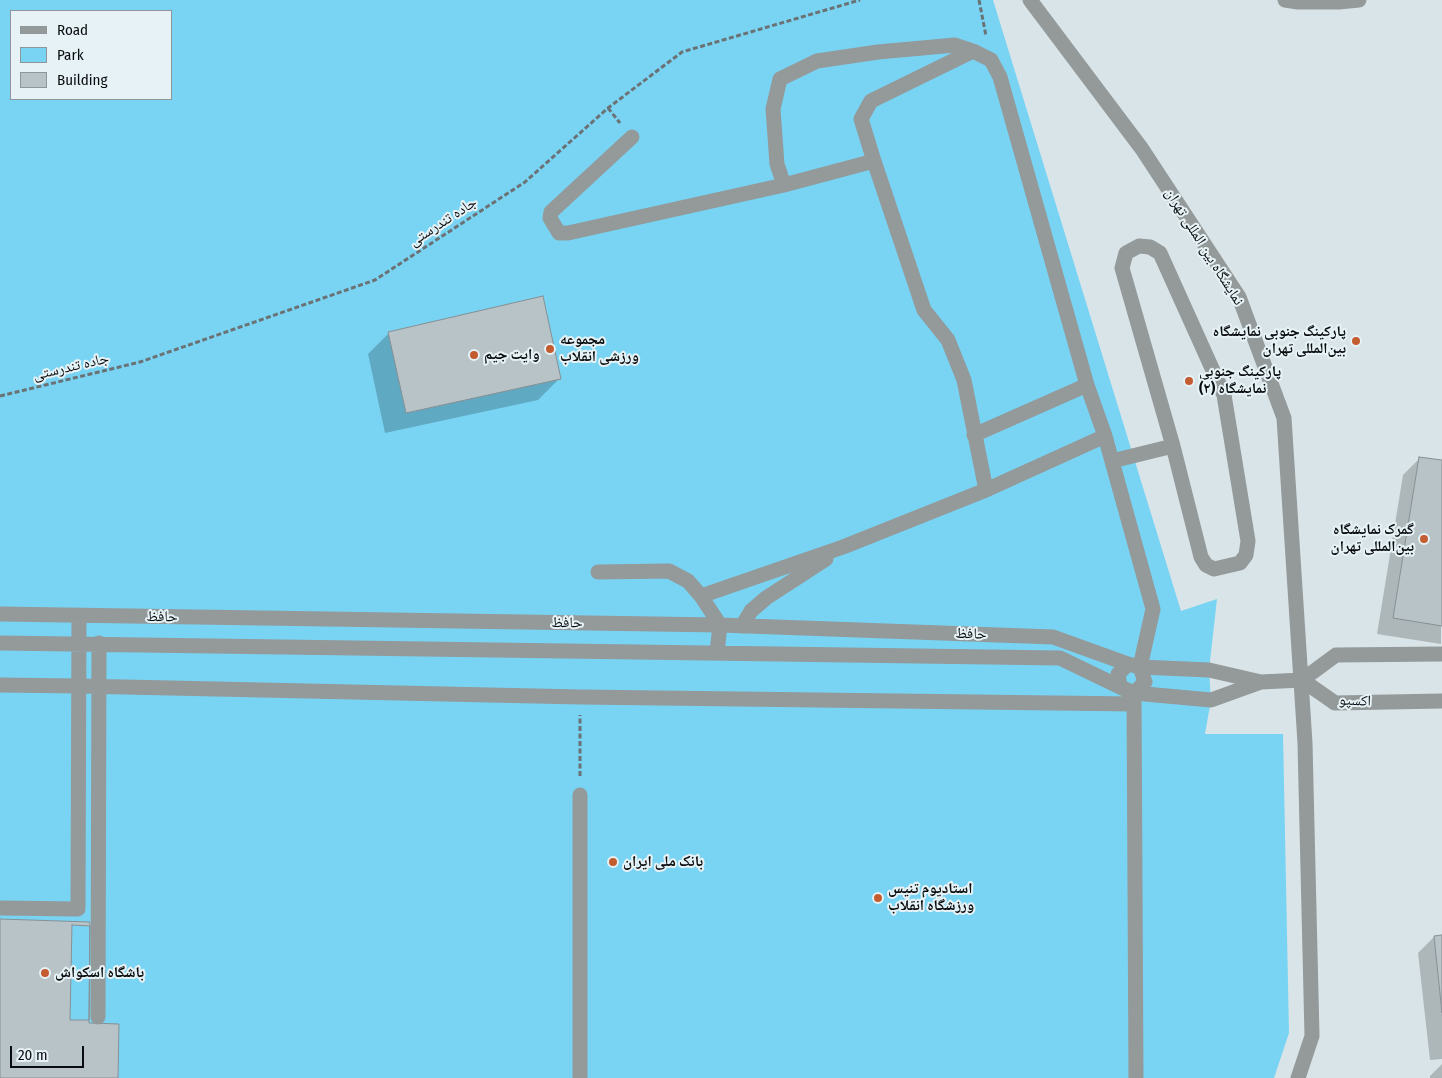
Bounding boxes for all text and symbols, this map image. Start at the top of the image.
legend [10,10,172,100]
text: Road [57,21,88,39]
text: Park [57,46,84,64]
text: Building [57,71,108,89]
street label: نمایشگاه بین المللی تهران [1161,185,1247,309]
street label: جاده تندرستی [406,193,480,251]
place label: پارکینگ جنوبی نمایشگاه بین‌المللی تهران [1213,323,1346,358]
place label: مجموعه ورزشی انقلاب [560,331,639,366]
marker: پارکینگ جنوبی نمایشگاه بین‌المللی تهران [1350,335,1362,347]
marker: مجموعه ورزشی انقلاب [544,343,556,355]
place label: وایت جیم [484,346,540,364]
marker: وایت جیم [468,349,480,361]
street label: جاده تندرستی [31,350,111,384]
place label: پارکینگ جنوبی نمایشگاه (۲) [1199,363,1281,398]
marker: پارکینگ جنوبی نمایشگاه (۲) [1183,375,1195,387]
place label: گمرک نمایشگاه بین‌المللی تهران [1331,521,1414,556]
marker: گمرک نمایشگاه بین‌المللی تهران [1418,533,1430,545]
street label: حافظ [146,608,178,626]
street label: حافظ [551,614,583,632]
street label: حافظ [955,624,987,644]
street label: اکسپو [1339,691,1371,711]
place label: بانک ملی ایران [623,853,703,871]
marker: بانک ملی ایران [607,856,619,868]
place label: استادیوم تنیس ورزشگاه انقلاب [888,880,974,915]
marker: استادیوم تنیس ورزشگاه انقلاب [872,892,884,904]
place label: باشگاه اسکواش [55,964,144,982]
marker: باشگاه اسکواش [39,967,51,979]
scale bar [12,1036,86,1068]
text: 20 m [18,1046,48,1064]

